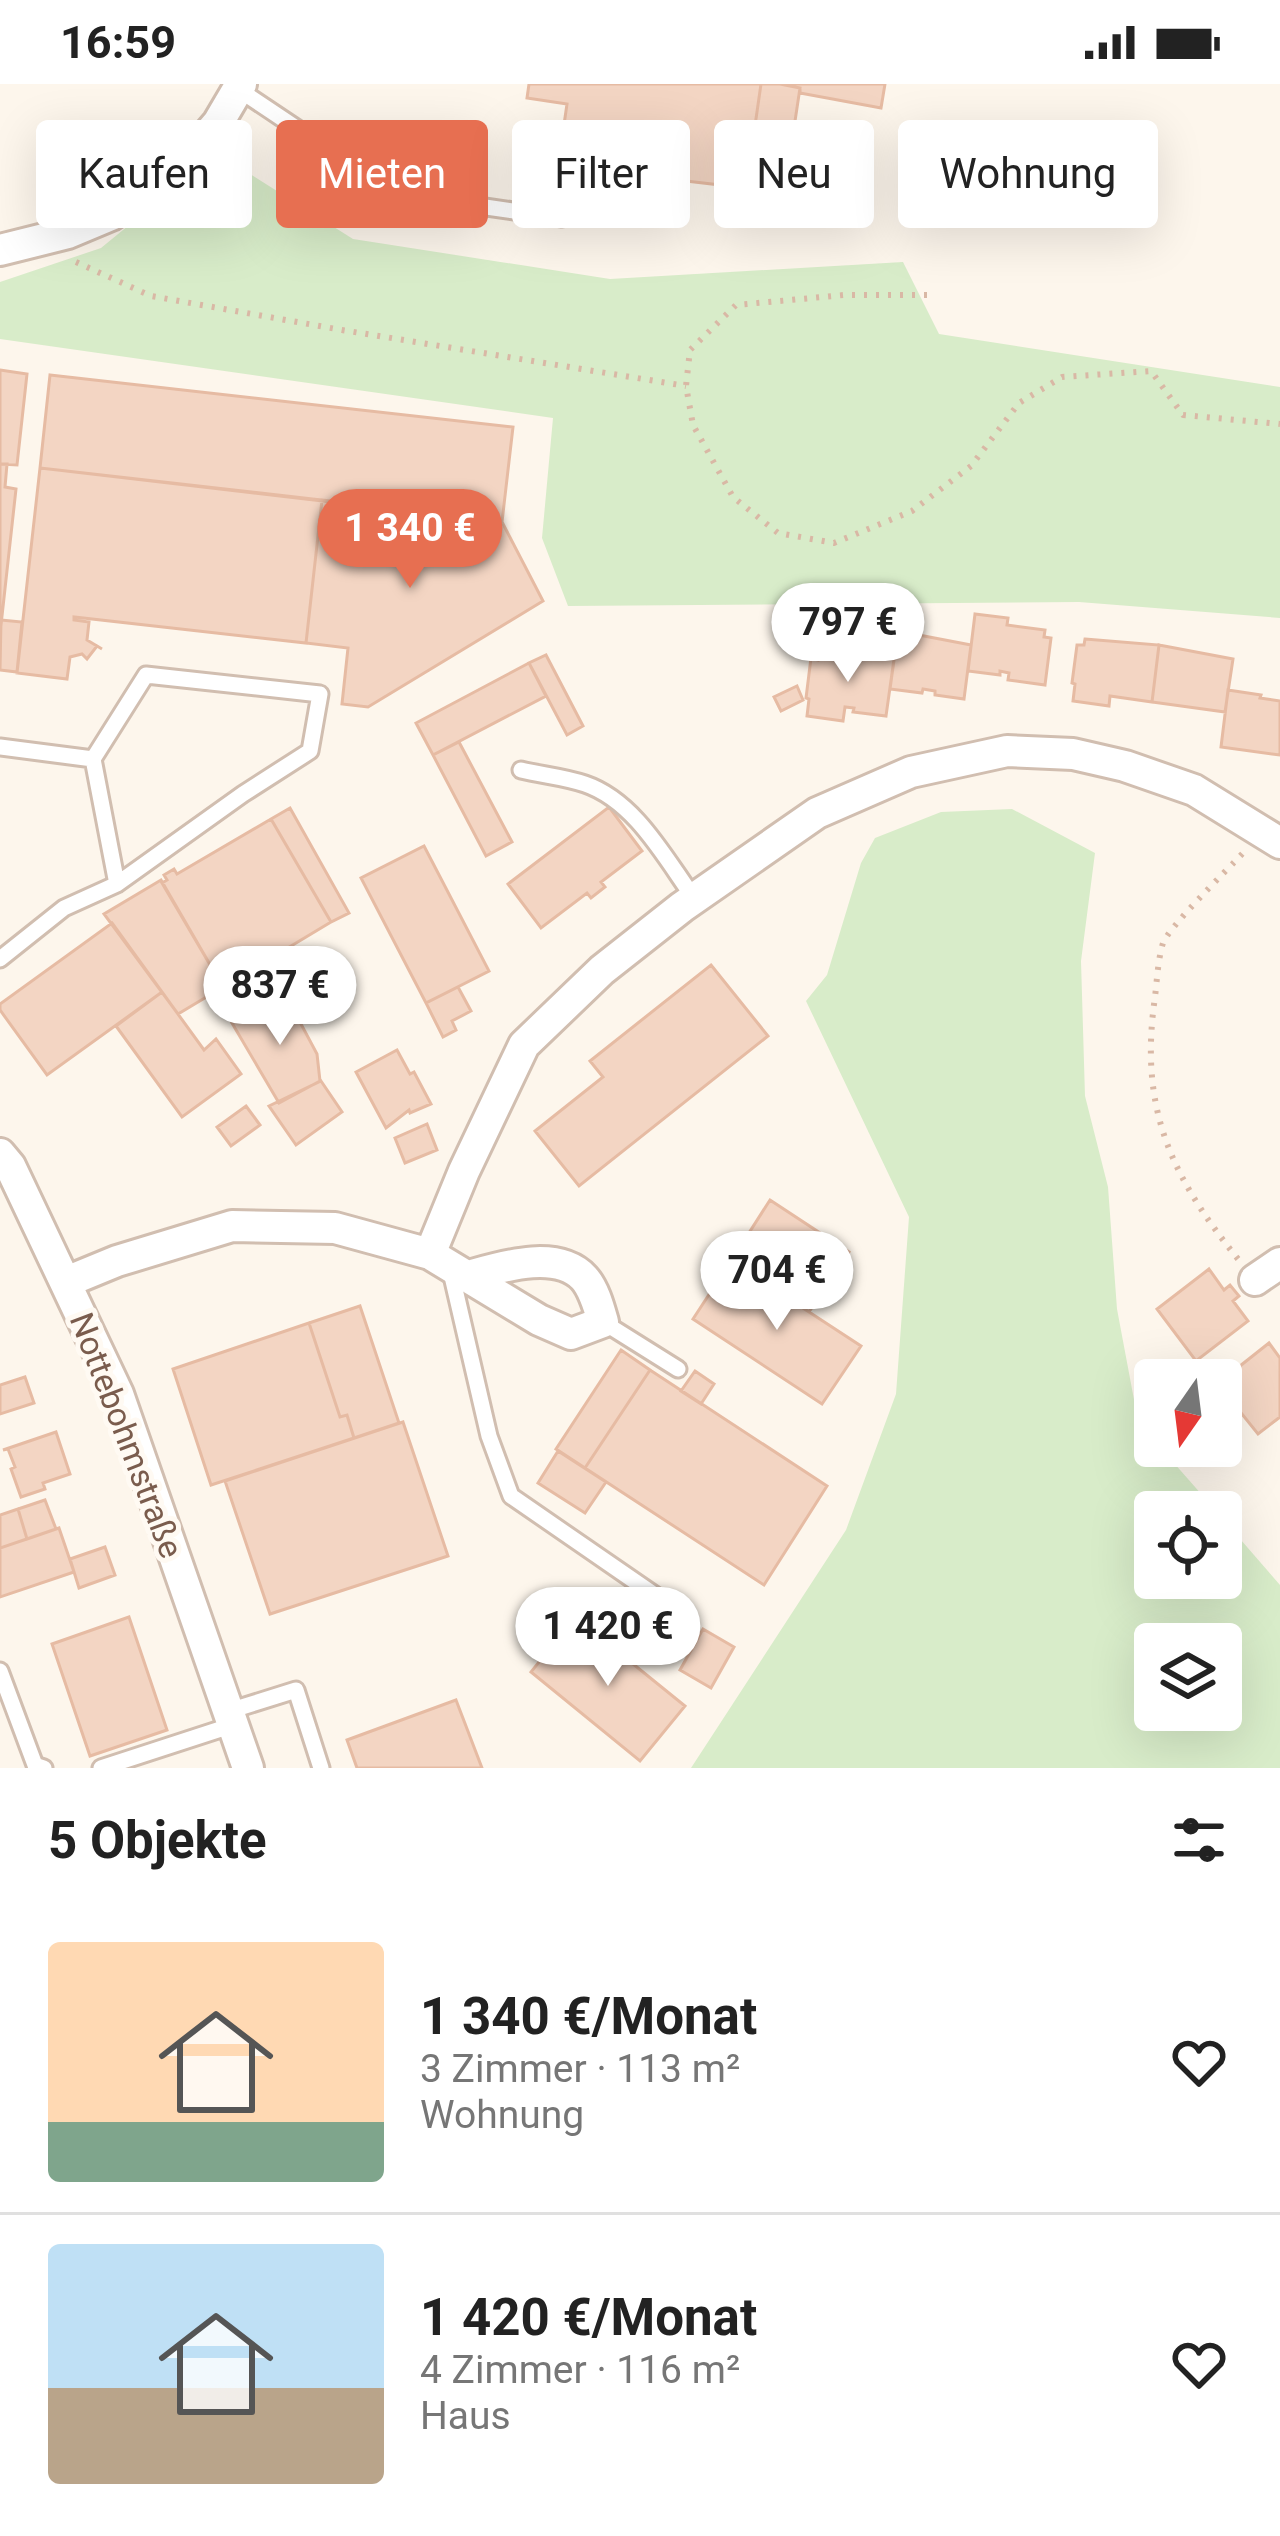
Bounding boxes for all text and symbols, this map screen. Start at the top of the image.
text: 16:59 [60,16,176,69]
chip: Kaufen [36,120,252,228]
chip: Mieten [276,120,488,228]
chip: Filter [512,120,690,228]
chip: Neu [714,120,874,228]
chip: Wohnung [898,120,1158,228]
pin: 1 340 € [299,489,521,591]
text: 1 340 € [344,505,476,551]
pin: 797 € [764,583,932,685]
text: 797 € [798,599,898,645]
pin: 837 € [196,946,364,1048]
text: 837 € [230,962,330,1008]
pin: 704 € [693,1231,861,1333]
text: 704 € [727,1247,827,1293]
street label: Nottebohmstraße [62,1307,191,1563]
north arrow [1134,1359,1242,1467]
map controls [1134,1359,1242,1731]
button: locate [1134,1491,1242,1599]
pin: 1 420 € [497,1587,719,1689]
text: 1 420 € [542,1603,674,1649]
button: layers [1134,1623,1242,1731]
icon: filters [1166,1807,1232,1873]
text: 5 Objekte [48,1811,267,1870]
text: 1 340 €/Monat [420,1987,757,2046]
icon: home [144,1990,288,2134]
icon: heart [1166,2029,1232,2095]
text: 3 Zimmer · 113 m² [420,2046,740,2092]
text: Wohnung [420,2092,584,2138]
text: 1 420 €/Monat [420,2288,757,2347]
icon: home [144,2292,288,2436]
icon: heart [1166,2331,1232,2397]
text: 4 Zimmer · 116 m² [420,2347,740,2393]
text: Haus [420,2393,511,2439]

